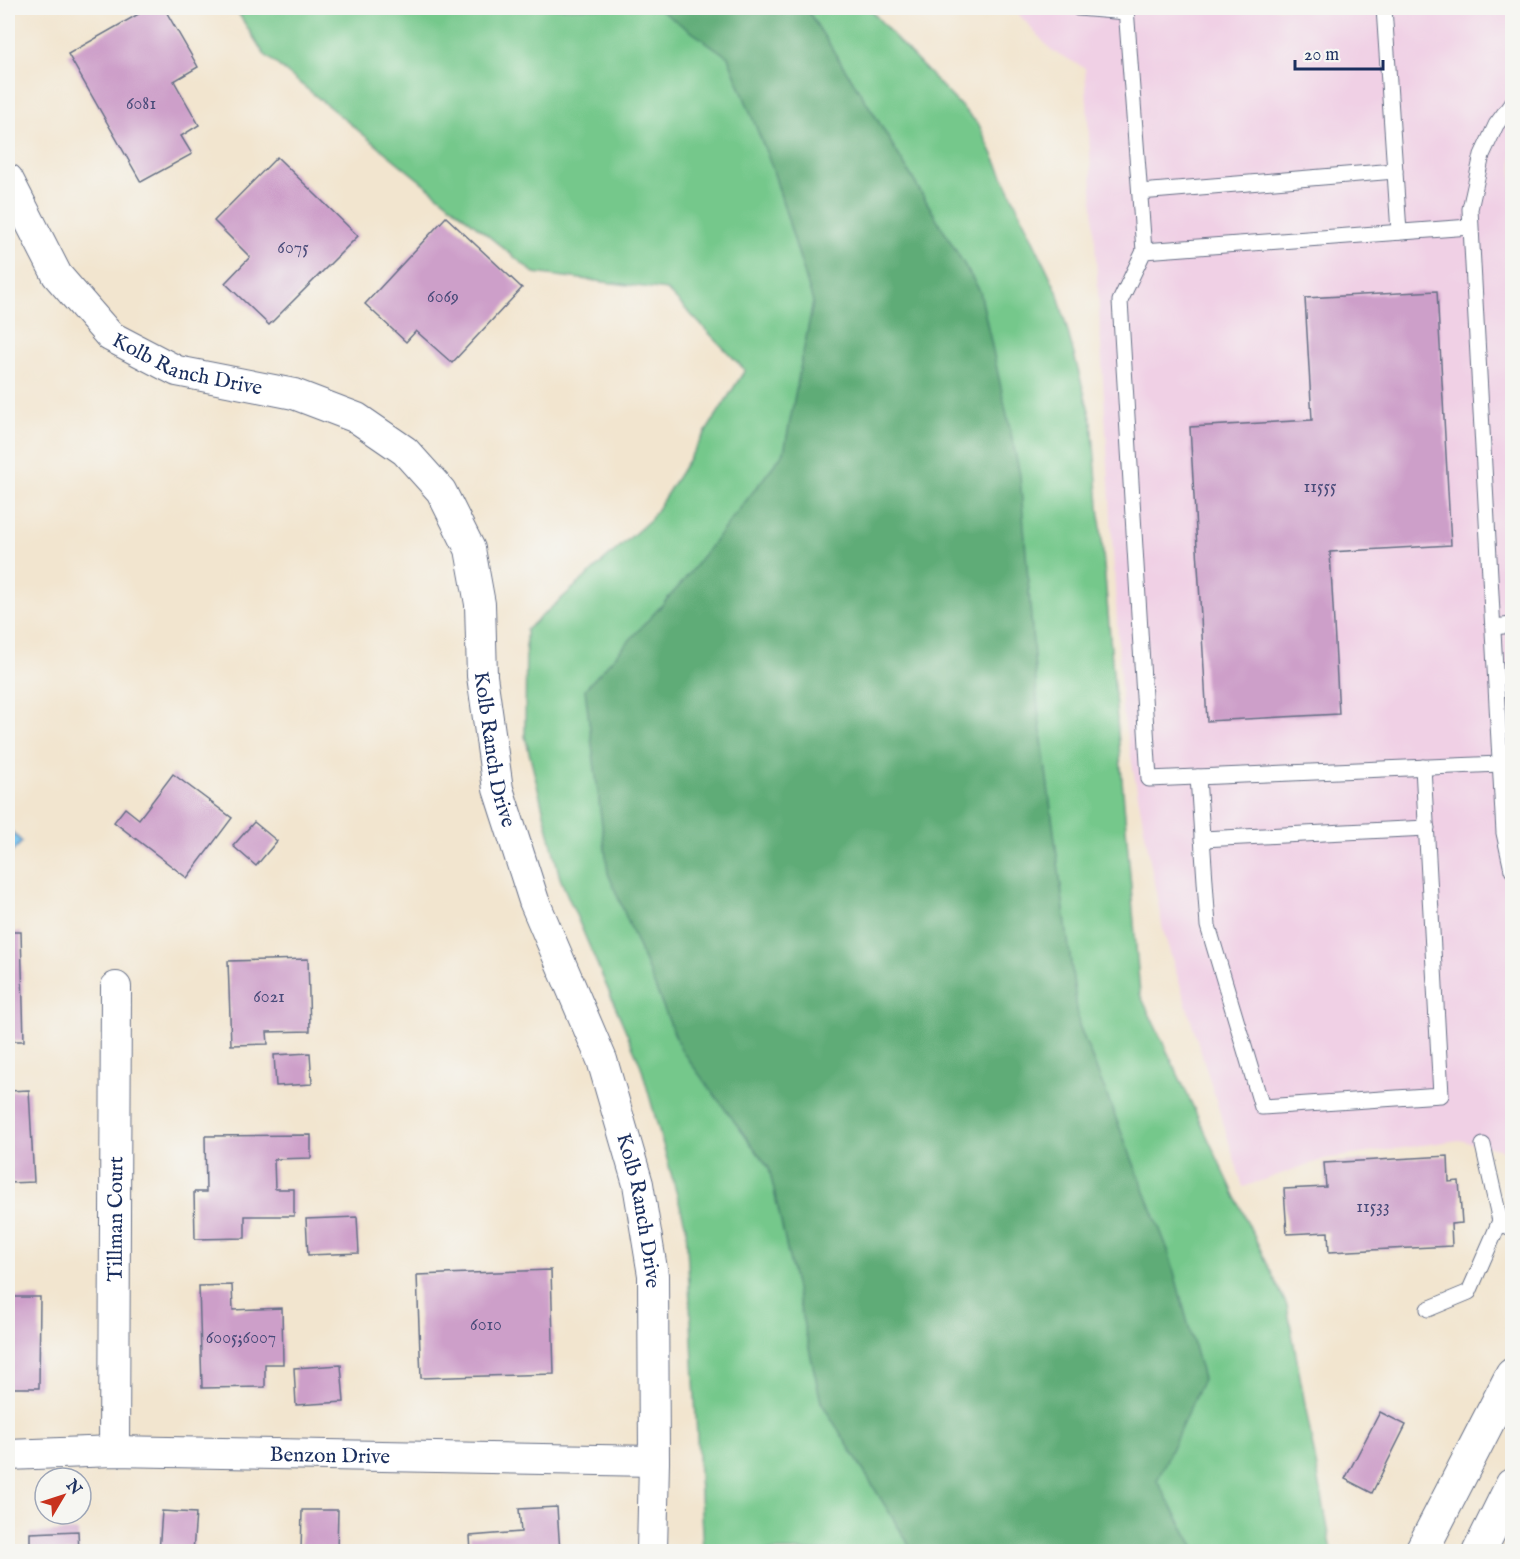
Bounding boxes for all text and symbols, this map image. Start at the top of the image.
scale bar [1295,33,1384,71]
text: 20 m [1304,44,1339,67]
house number: 6081 [126,93,156,116]
house number: 6075 [277,237,309,260]
house number: 6069 [427,286,459,309]
street label: Kolb Ranch Drive [107,327,265,403]
house number: 11555 [1304,476,1337,499]
street label: Kolb Ranch Drive [467,670,522,831]
house number: 6021 [253,986,285,1009]
street label: Kolb Ranch Drive [609,1130,666,1289]
street label: Tillman Court [103,1156,130,1282]
house number: 11533 [1356,1196,1390,1219]
house number: 6010 [470,1314,502,1337]
house number: 6005;6007 [206,1327,276,1350]
street label: Benzon Drive [269,1442,391,1471]
north arrow [33,1466,93,1526]
text: N [60,1475,85,1500]

